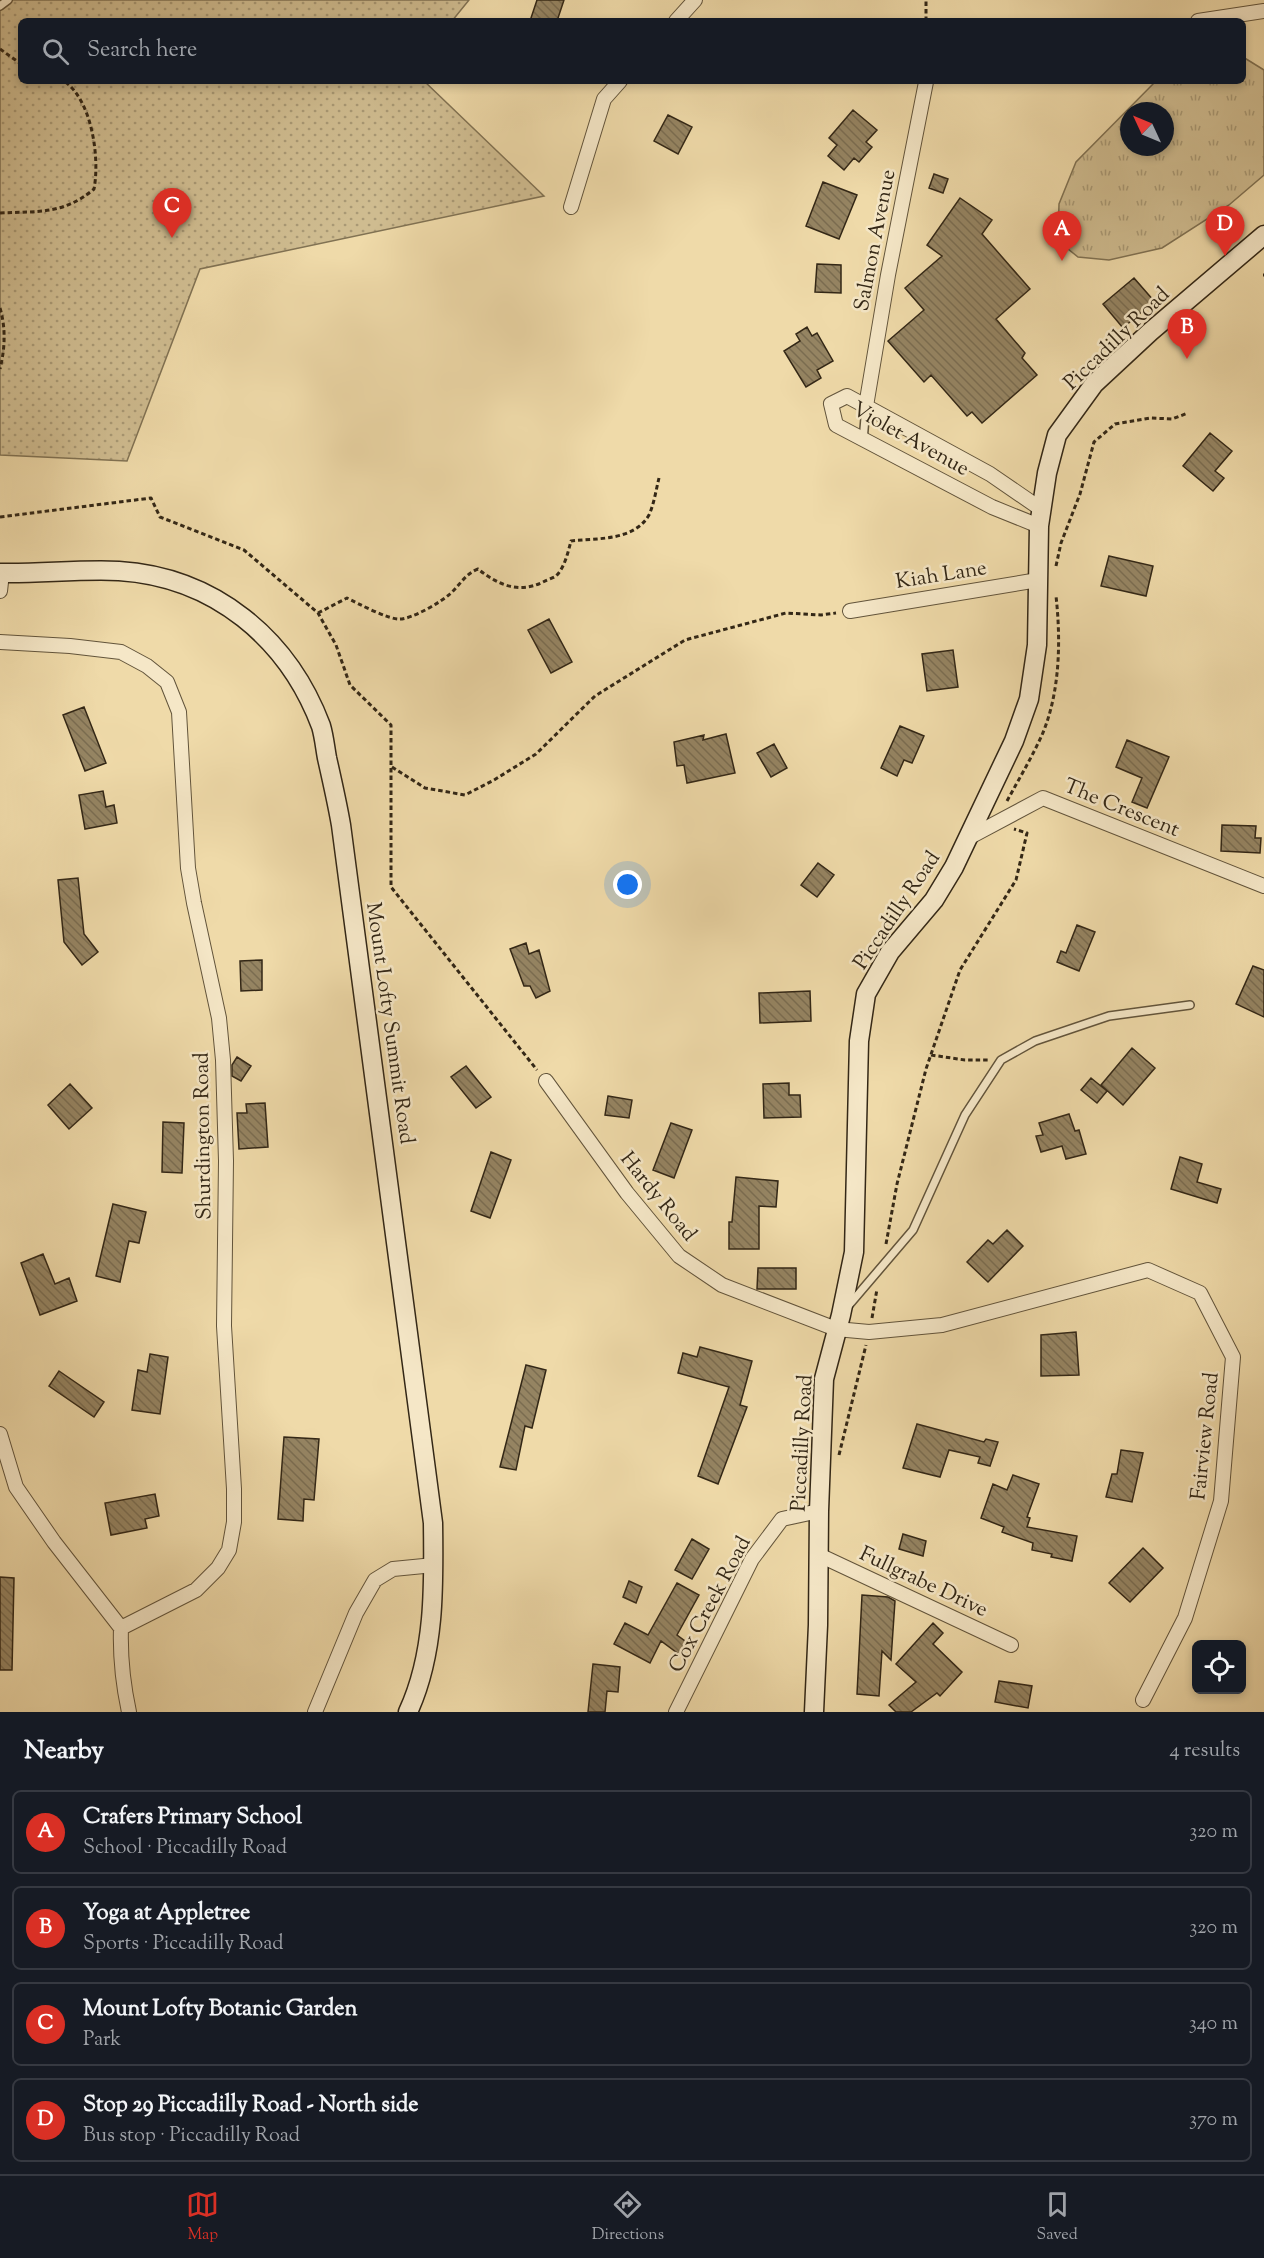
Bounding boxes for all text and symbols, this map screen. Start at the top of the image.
search box [18,18,1246,84]
icon: search [39,35,72,68]
text: Search here [87,35,197,67]
north arrow [1120,102,1174,156]
street label: Salmon Avenue [848,167,904,314]
pin: C [152,188,192,238]
pin: D [1206,206,1244,256]
pin: A [1042,212,1082,261]
street label: Piccadilly Road [1058,281,1177,398]
pin: B [1168,310,1206,359]
street label: Violet Avenue [846,395,974,484]
street label: Kiah Lane [894,554,989,598]
street label: The Crescent [1059,772,1184,846]
street label: Piccadilly Road [847,846,949,976]
your location [613,870,642,899]
street label: Mount Lofty Summit Road [357,900,421,1146]
street label: Shurdington Road [188,1052,220,1220]
street label: Hardy Road [612,1146,703,1249]
street label: Fairview Road [1184,1371,1228,1502]
street label: Piccadilly Road [784,1374,822,1512]
street label: Cox Creek Road [662,1531,759,1679]
street label: Fullgrabe Drive [854,1540,992,1626]
map controls [1192,1640,1246,1694]
button: locate [1192,1640,1246,1694]
text: Nearby [24,1733,104,1770]
text: 4 results [1169,1737,1240,1766]
text: Crafers Primary School [83,1802,302,1834]
text: A [37,1818,54,1847]
text: 320 m [1189,1818,1238,1847]
text: School · Piccadilly Road [83,1834,287,1863]
text: Yoga at Appletree [83,1898,250,1930]
text: B [39,1914,52,1943]
text: 320 m [1189,1914,1238,1943]
text: Sports · Piccadilly Road [83,1930,283,1959]
text: Mount Lofty Botanic Garden [83,1994,357,2026]
text: C [37,2010,54,2039]
text: 340 m [1189,2010,1238,2039]
text: Park [83,2026,121,2055]
text: Stop 29 Piccadilly Road - North side [83,2090,419,2122]
text: D [38,2106,53,2135]
text: 370 m [1189,2106,1238,2135]
text: Bus stop · Piccadilly Road [83,2122,300,2151]
tab: Map [186,2188,219,2247]
tab: Directions [592,2188,664,2247]
tab: Saved [1037,2188,1078,2247]

